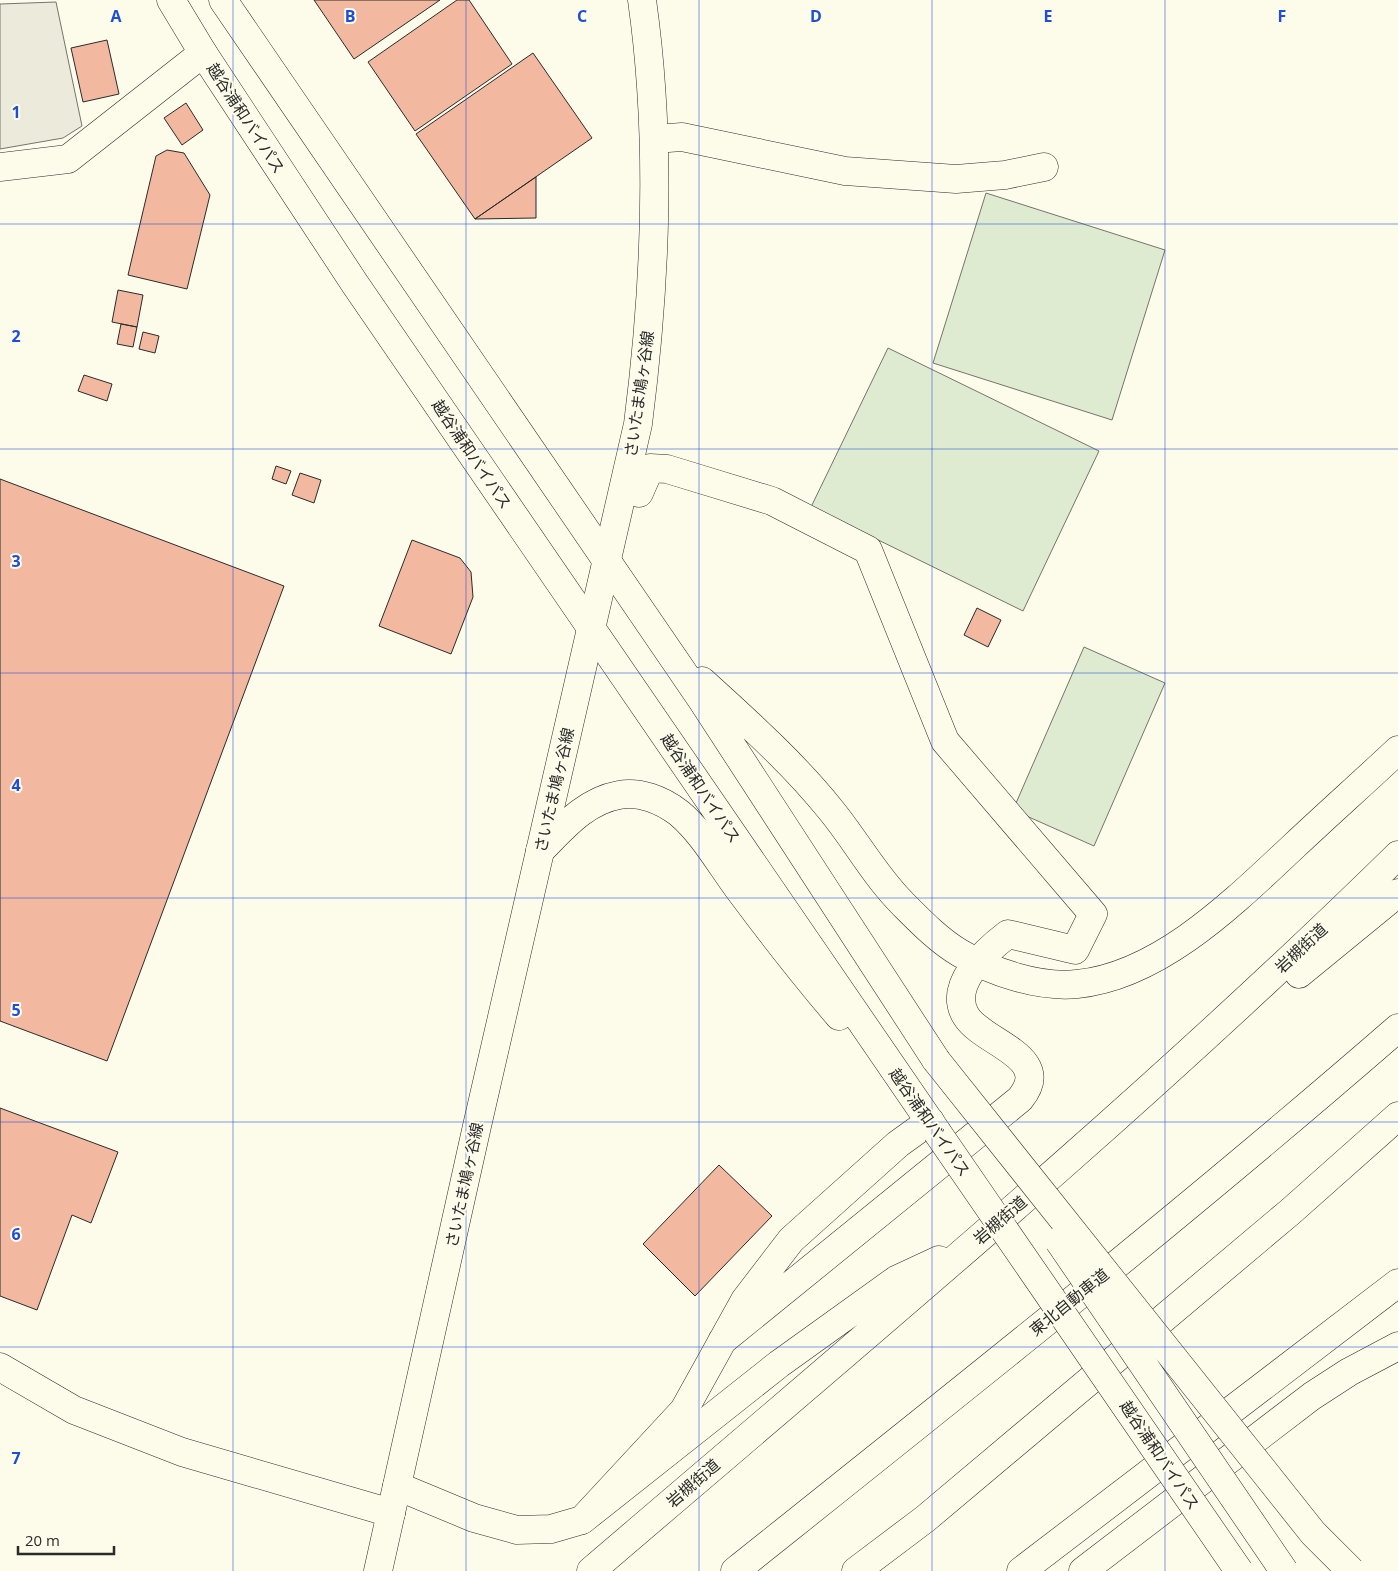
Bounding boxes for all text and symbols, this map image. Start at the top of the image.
text: A [110,5,122,27]
text: B [345,5,355,27]
text: C [577,5,587,27]
text: D [810,5,822,27]
text: E [1044,5,1053,27]
text: F [1278,5,1286,27]
street label: 越谷浦和バイパス [202,58,290,178]
text: 1 [11,101,21,123]
text: 2 [11,325,21,347]
street label: さいたま鳩ヶ谷線 [619,329,659,459]
street label: 越谷浦和バイパス [427,395,517,513]
text: 3 [11,550,21,572]
street label: さいたま鳩ヶ谷線 [529,725,579,855]
street label: 越谷浦和バイパス [656,729,746,847]
text: 4 [11,774,21,796]
street label: 岩槻街道 [1270,918,1332,978]
text: 5 [11,999,21,1021]
street label: 越谷浦和バイパス [884,1063,976,1181]
street label: さいたま鳩ヶ谷線 [440,1120,488,1250]
street label: 岩槻街道 [969,1191,1031,1249]
text: 6 [11,1223,21,1245]
street label: 東北自動車道 [1025,1263,1113,1341]
street label: 越谷浦和バイパス [1115,1396,1205,1514]
text: 7 [11,1447,21,1469]
street label: 岩槻街道 [662,1454,724,1512]
scale bar [18,1524,114,1556]
text: 20 m [25,1530,60,1550]

